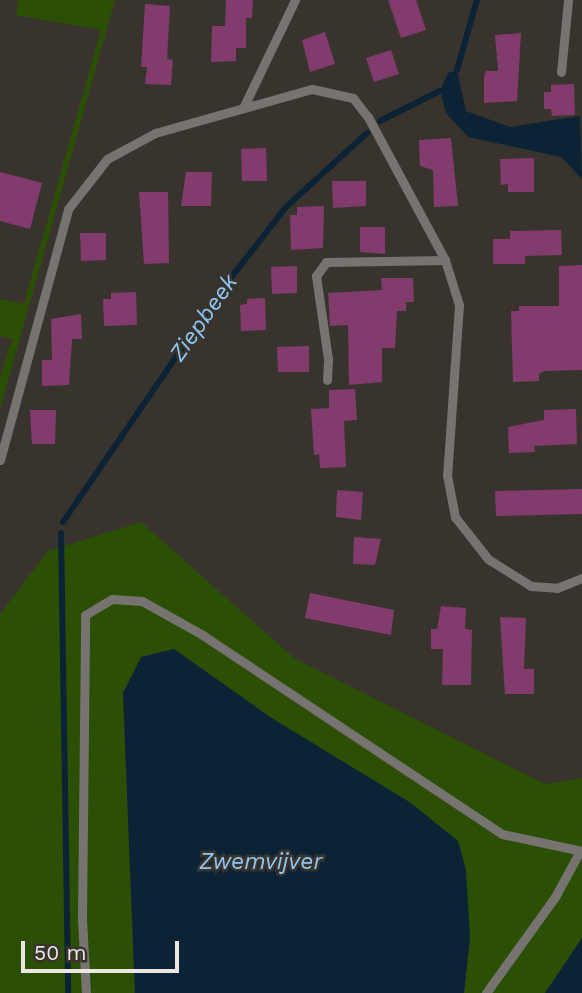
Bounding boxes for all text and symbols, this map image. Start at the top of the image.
water label: Ziepbeek [164,269,244,367]
water label: Zwemvijver [200,848,322,876]
scale bar [24,926,182,970]
text: 50 m [34,940,86,965]

